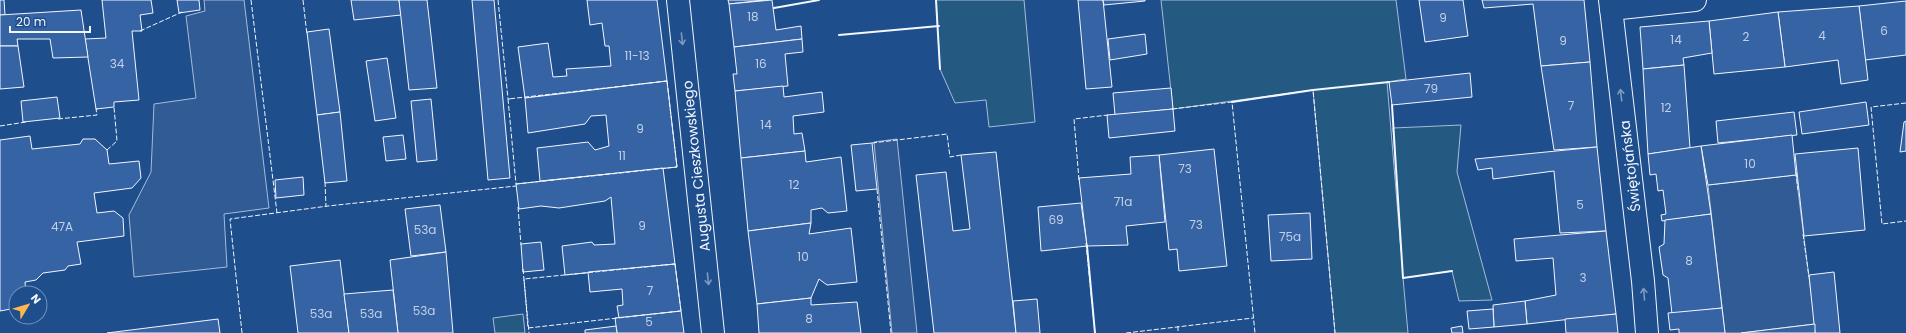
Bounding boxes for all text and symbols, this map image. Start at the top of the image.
scale bar [10,8,90,34]
house number: 18 [747,8,759,25]
house number: 9 [1439,9,1447,26]
text: 20 m [16,13,46,30]
house number: 6 [1880,22,1888,39]
house number: 4 [1818,27,1826,44]
house number: 2 [1743,28,1750,45]
house number: 14 [1670,31,1682,48]
one-way arrow [678,32,686,45]
house number: 9 [1559,32,1567,49]
house number: 11-13 [624,47,650,64]
house number: 34 [110,55,125,72]
house number: 16 [755,55,767,72]
street label: Augusta Cieszkowskiego [677,80,715,252]
house number: 79 [1424,80,1438,97]
one-way arrow [1617,89,1625,102]
house number: 7 [1568,97,1575,114]
house number: 12 [1661,99,1671,116]
house number: 14 [760,116,772,133]
street label: Świętojańska [1614,119,1646,213]
house number: 9 [636,120,644,137]
house number: 11 [618,147,626,164]
house number: 10 [1744,155,1756,172]
house number: 73 [1178,160,1192,177]
house number: 12 [789,176,799,193]
house number: 71a [1114,193,1132,210]
house number: 5 [1576,196,1584,213]
house number: 69 [1048,211,1064,228]
house number: 73 [1189,216,1203,233]
house number: 9 [638,217,646,234]
house number: 47A [51,218,73,235]
house number: 53a [414,221,436,238]
house number: 75a [1279,228,1301,245]
house number: 10 [797,248,809,265]
house number: 8 [1685,252,1693,269]
house number: 3 [1579,269,1587,286]
one-way arrow [704,272,711,285]
house number: 7 [647,282,654,299]
north arrow [8,285,48,325]
one-way arrow [1641,288,1648,301]
text: N [27,291,45,307]
house number: 53a [413,302,435,319]
house number: 53a [310,305,332,322]
house number: 53a [360,305,382,322]
house number: 8 [805,310,813,327]
house number: 5 [645,313,653,330]

